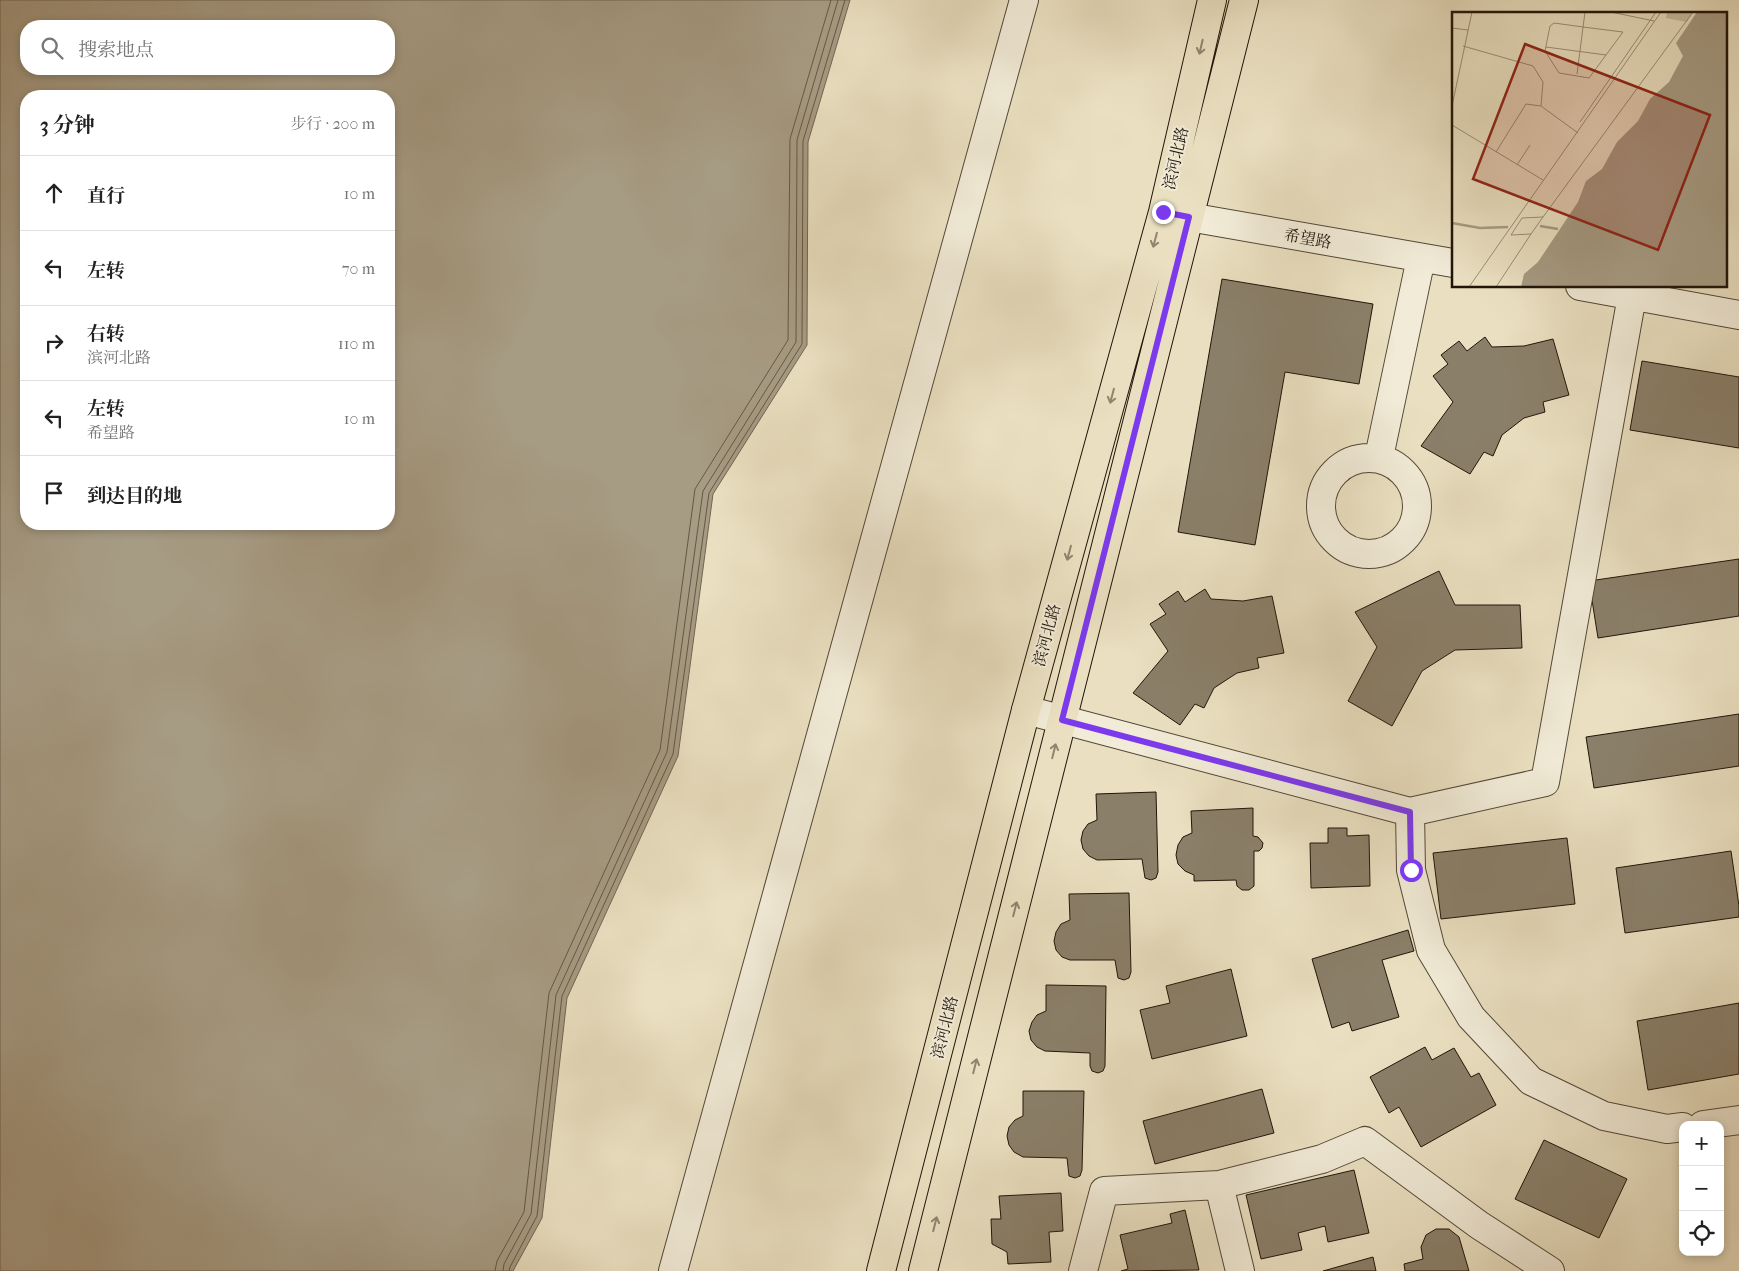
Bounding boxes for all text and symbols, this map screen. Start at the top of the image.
inset map [1452,12,1726,288]
search box [20,20,395,75]
icon: search [38,34,66,62]
text: 搜索地点 [78,39,154,61]
one-way arrow [1196,39,1205,55]
text: 3 分钟 [40,113,95,137]
text: 步行 · 200 m [290,114,375,133]
street label: 滨河北路 [1159,125,1192,191]
icon: ahead [40,179,68,207]
text: 10 m [344,184,375,203]
text: 直行 [87,185,125,207]
route end [1152,201,1175,224]
street label: 希望路 [1283,225,1333,252]
one-way arrow [1150,231,1159,247]
icon: left [40,254,68,282]
text: 70 m [342,259,375,278]
text: 左转 [87,260,125,282]
text: 右转 [87,323,125,345]
icon: right [40,329,68,357]
text: 110 m [338,334,375,353]
text: 滨河北路 [87,348,151,367]
one-way arrow [1107,388,1116,404]
text: 左转 [87,398,125,420]
icon: left [40,404,68,432]
text: 10 m [344,409,375,428]
text: 希望路 [87,423,135,442]
icon: arrive [40,479,68,507]
text: 到达目的地 [87,485,182,507]
one-way arrow [1064,545,1073,561]
street label: 滨河北路 [1029,602,1064,669]
one-way arrow [1050,744,1059,760]
route start [1400,859,1423,882]
one-way arrow [1010,901,1020,917]
street label: 滨河北路 [928,994,961,1060]
one-way arrow [971,1059,980,1075]
map controls [1679,1121,1724,1256]
button: + [1679,1121,1724,1166]
button: − [1679,1166,1724,1211]
button: locate [1679,1211,1724,1256]
one-way arrow [931,1216,940,1232]

